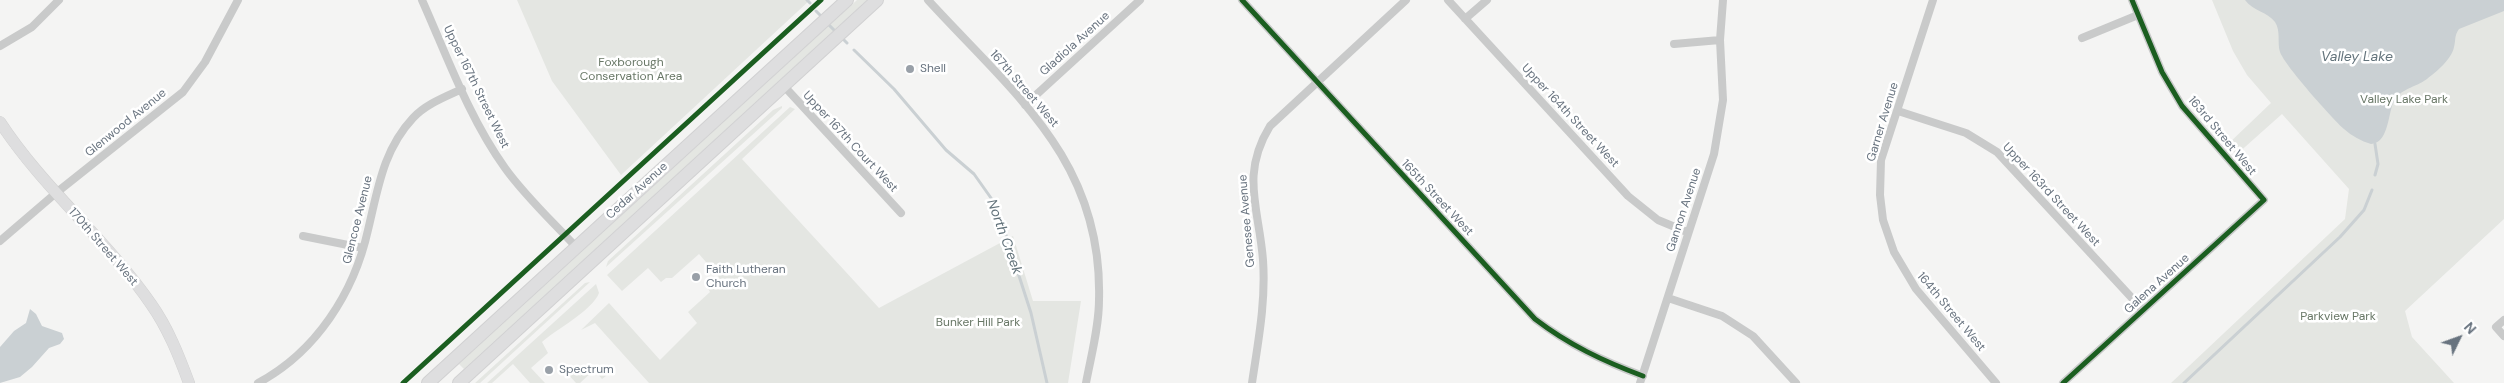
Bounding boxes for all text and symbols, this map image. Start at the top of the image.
street label: Gladiola Avenue [1037,9,1113,79]
street label: Upper 167th Street West [440,23,512,151]
street label: 167th Street West [987,47,1061,131]
water label: Valley Lake [2321,49,2393,65]
park label: Foxborough Conservation Area [580,56,682,84]
street label: Upper 164th Street West [1518,61,1622,171]
place label: Shell [920,62,946,76]
marker: Shell [904,63,916,75]
street label: Garner Avenue [1864,81,1902,163]
street label: Glenwood Avenue [83,86,169,160]
street label: Upper 167th Court West [799,89,901,195]
park label: Valley Lake Park [2360,93,2448,107]
street label: 163rd Street West [2185,94,2259,178]
street label: Upper 163rd Street West [1999,140,2103,250]
street label: 165th Street West [1398,157,1476,239]
street label: Cedar Avenue [603,160,671,222]
street label: Gannon Avenue [1664,166,1704,254]
street label: Glencoe Avenue [340,174,376,266]
street label: Genesee Avenue [1236,174,1258,268]
water label: North Creek [983,197,1025,277]
street label: 170th Street West [65,205,141,289]
street label: Galena Avenue [2122,251,2192,317]
place label: Faith Lutheran Church [706,263,786,291]
street label: 164th Street West [1914,270,1988,354]
marker: Faith Lutheran Church [690,271,702,283]
park label: Parkview Park [2300,310,2376,324]
north arrow [2434,313,2484,363]
park label: Bunker Hill Park [936,316,1020,330]
text: N [2460,318,2480,338]
place label: Spectrum [559,363,614,377]
marker: Spectrum [543,364,555,376]

